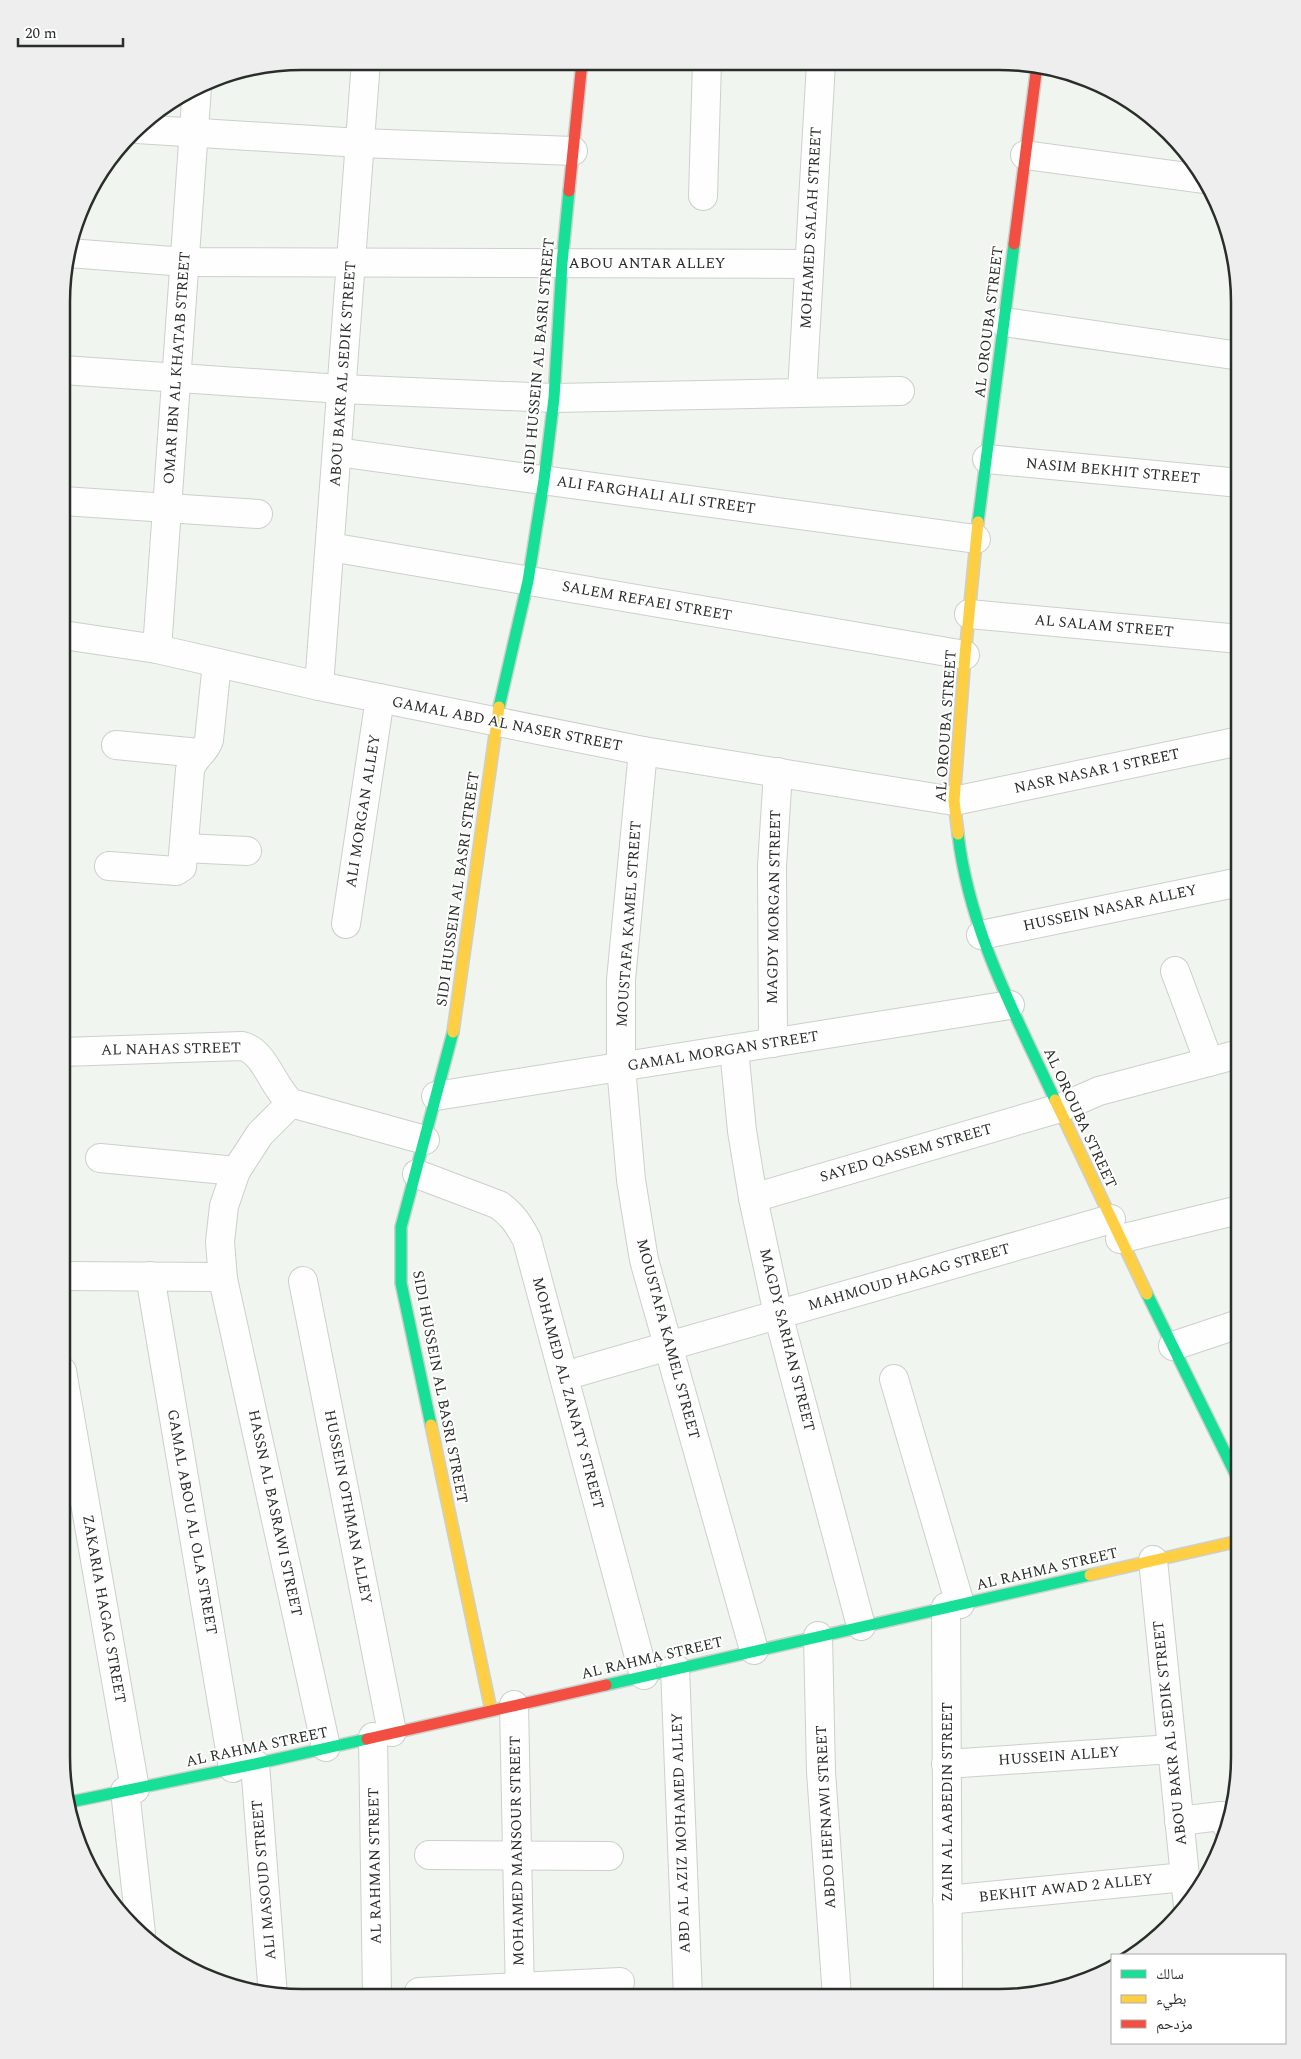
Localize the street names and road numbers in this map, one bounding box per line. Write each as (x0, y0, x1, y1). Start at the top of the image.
street label: MOHAMED SALAH STREET (794, 126, 828, 330)
street label: SIDI HUSSEIN AL BASRI STREET (517, 237, 561, 475)
street label: AL OROUBA STREET (968, 245, 1010, 399)
street label: OMAR IBN AL KHATAB STREET (157, 251, 197, 485)
street label: ABOU ANTAR ALLEY (568, 252, 726, 275)
street label: ABOU BAKR AL SEDIK STREET (324, 260, 362, 488)
street label: NASIM BEKHIT STREET (1025, 452, 1201, 490)
street label: ALI FARGHALI ALI STREET (555, 470, 757, 520)
street label: SALEM REFAEI STREET (560, 575, 734, 627)
street label: AL SALAM STREET (1033, 608, 1175, 644)
street label: AL OROUBA STREET (929, 649, 963, 803)
street label: GAMAL ABD AL NASER STREET (390, 690, 624, 758)
street label: ALI MORGAN ALLEY (340, 732, 387, 889)
street label: NASR NASAR 1 STREET (1012, 742, 1182, 800)
street label: SIDI HUSSEIN AL BASRI STREET (430, 770, 486, 1008)
street label: MAGDY MORGAN STREET (761, 810, 787, 1004)
street label: MOUSTAFA KAMEL STREET (610, 820, 648, 1028)
street label: HUSSEIN NASAR ALLEY (1021, 878, 1199, 938)
street label: GAMAL MORGAN STREET (626, 1025, 820, 1077)
street label: AL NAHAS STREET (101, 1036, 241, 1062)
street label: AL OROUBA STREET (1037, 1044, 1123, 1192)
street label: SAYED QASSEM STREET (817, 1117, 995, 1189)
street label: MOUSTAFA KAMEL STREET (630, 1236, 706, 1442)
street label: MAHMOUD HAGAG STREET (805, 1237, 1013, 1317)
street label: MAGDY SARHAN STREET (753, 1246, 821, 1434)
street label: SIDI HUSSEIN AL BASRI STREET (406, 1268, 474, 1506)
street label: MOHAMED AL ZANATY STREET (526, 1274, 610, 1512)
street label: GAMAL ABOU AL OLA STREET (161, 1407, 223, 1637)
street label: HASSN AL BASRAWI STREET (242, 1407, 308, 1619)
street label: HUSSEIN OTHMAN ALLEY (318, 1408, 378, 1606)
street label: ZAKARIA HAGAG STREET (76, 1513, 132, 1705)
street label: AL RAHMA STREET (974, 1542, 1120, 1596)
street label: ABOU BAKR AL SEDIK STREET (1147, 1619, 1193, 1847)
street label: AL RAHMA STREET (579, 1631, 725, 1685)
street label: ZAIN AL AABEDIN STREET (936, 1702, 959, 1902)
street label: ABD AL AZIZ MOHAMED ALLEY (665, 1712, 697, 1954)
street label: AL RAHMA STREET (184, 1721, 330, 1773)
street label: ABDO HEFNAWI STREET (810, 1724, 842, 1910)
street label: MOHAMED MANSOUR STREET (503, 1736, 531, 1966)
street label: HUSSEIN ALLEY (997, 1740, 1121, 1772)
street label: AL RAHMAN STREET (362, 1787, 388, 1945)
street label: ALI MASOUD STREET (246, 1799, 282, 1961)
street label: BEKHIT AWAD 2 ALLEY (978, 1867, 1155, 1909)

